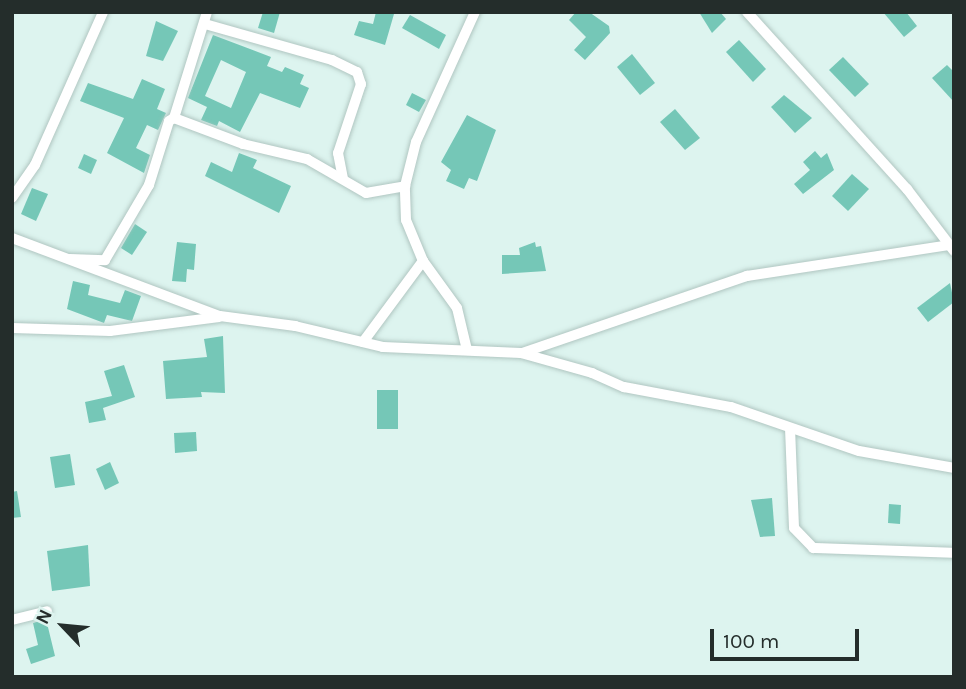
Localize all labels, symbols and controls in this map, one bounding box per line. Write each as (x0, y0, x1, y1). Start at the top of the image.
north arrow (28, 591, 98, 661)
text: N (31, 606, 57, 628)
scale bar (714, 616, 863, 660)
text: 100 m (723, 629, 780, 653)

